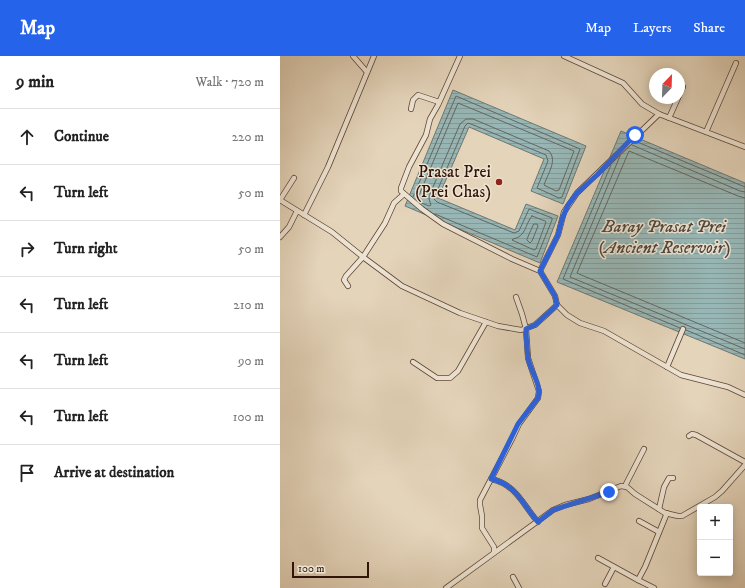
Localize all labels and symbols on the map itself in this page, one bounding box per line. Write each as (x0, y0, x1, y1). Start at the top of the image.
north arrow (649, 68, 685, 104)
route start (626, 126, 644, 144)
place label: Prasat Prei (Prei Chas) (415, 161, 491, 203)
marker: Prasat Prei (Prei Chas) (494, 177, 504, 187)
water label: Baray Prasat Prei (Ancient Reservoir) (598, 216, 730, 259)
route end (600, 483, 618, 501)
scale bar (292, 560, 369, 579)

